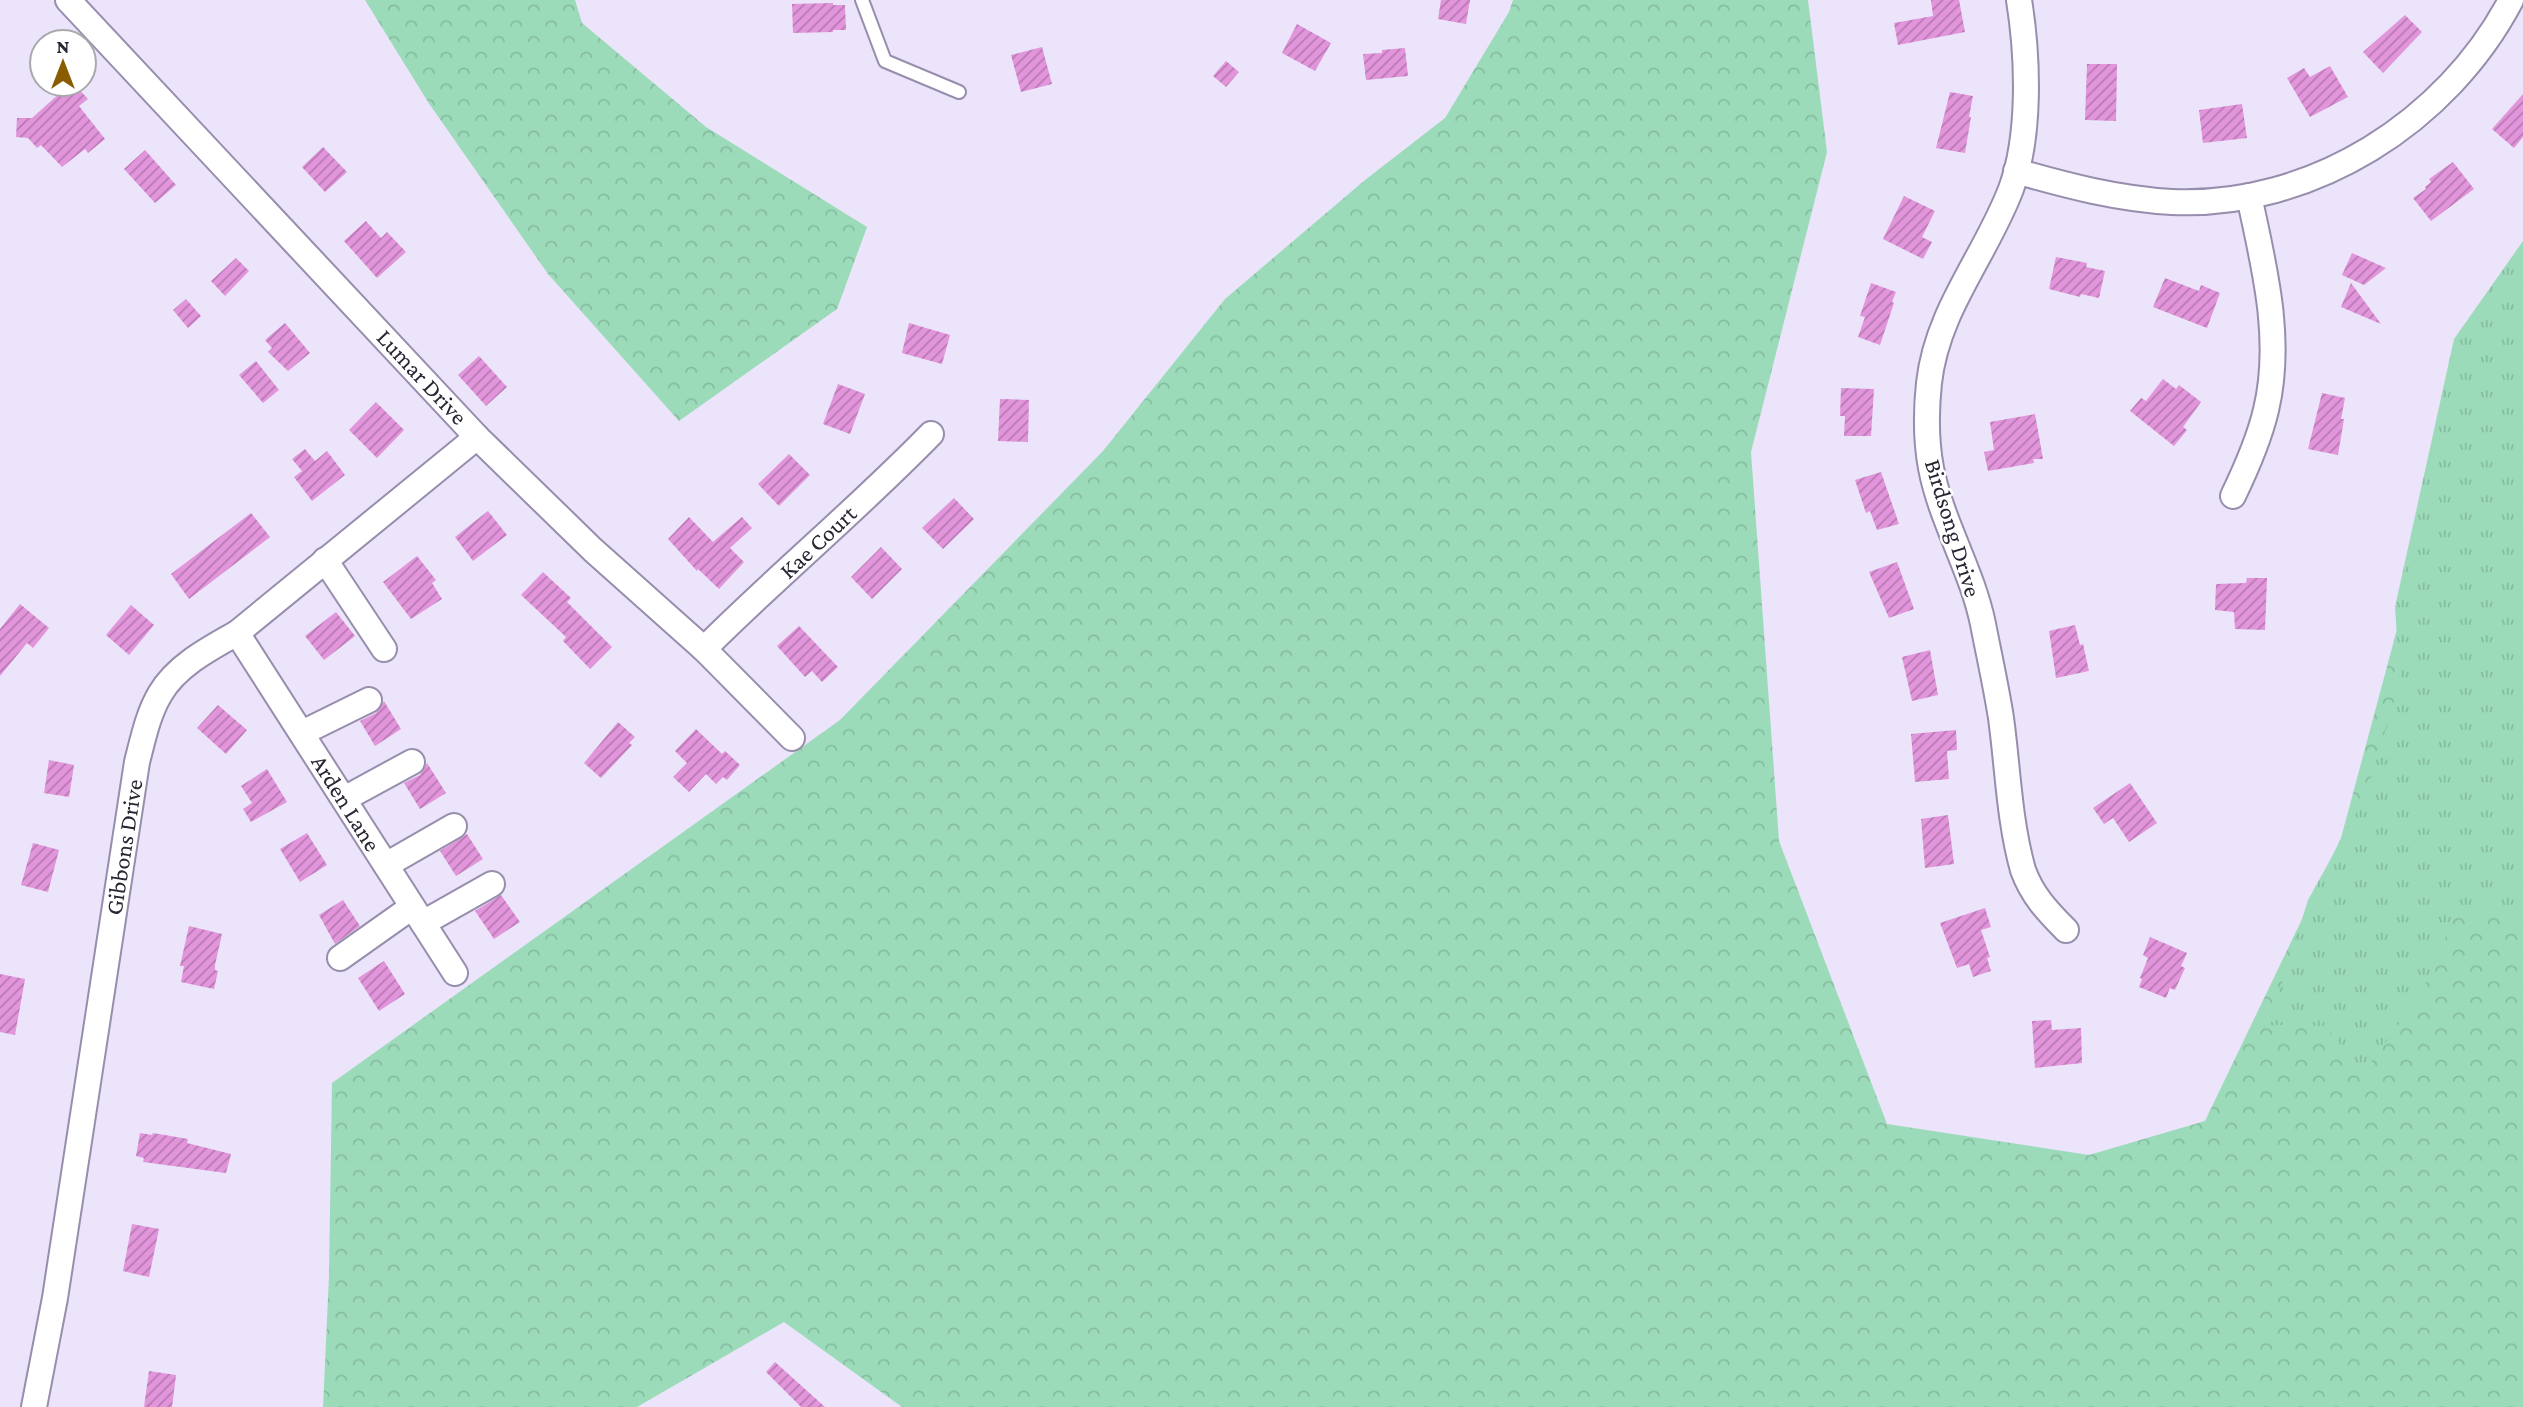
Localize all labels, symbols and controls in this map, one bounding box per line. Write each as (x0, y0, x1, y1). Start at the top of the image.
north arrow (28, 28, 98, 98)
text: N (57, 36, 70, 57)
street label: Lumar Drive (372, 324, 473, 430)
street label: Birdsong Drive (1920, 456, 1987, 600)
street label: Kae Court (774, 499, 862, 584)
street label: Arden Lane (306, 749, 387, 856)
street label: Gibbons Drive (99, 777, 148, 917)

